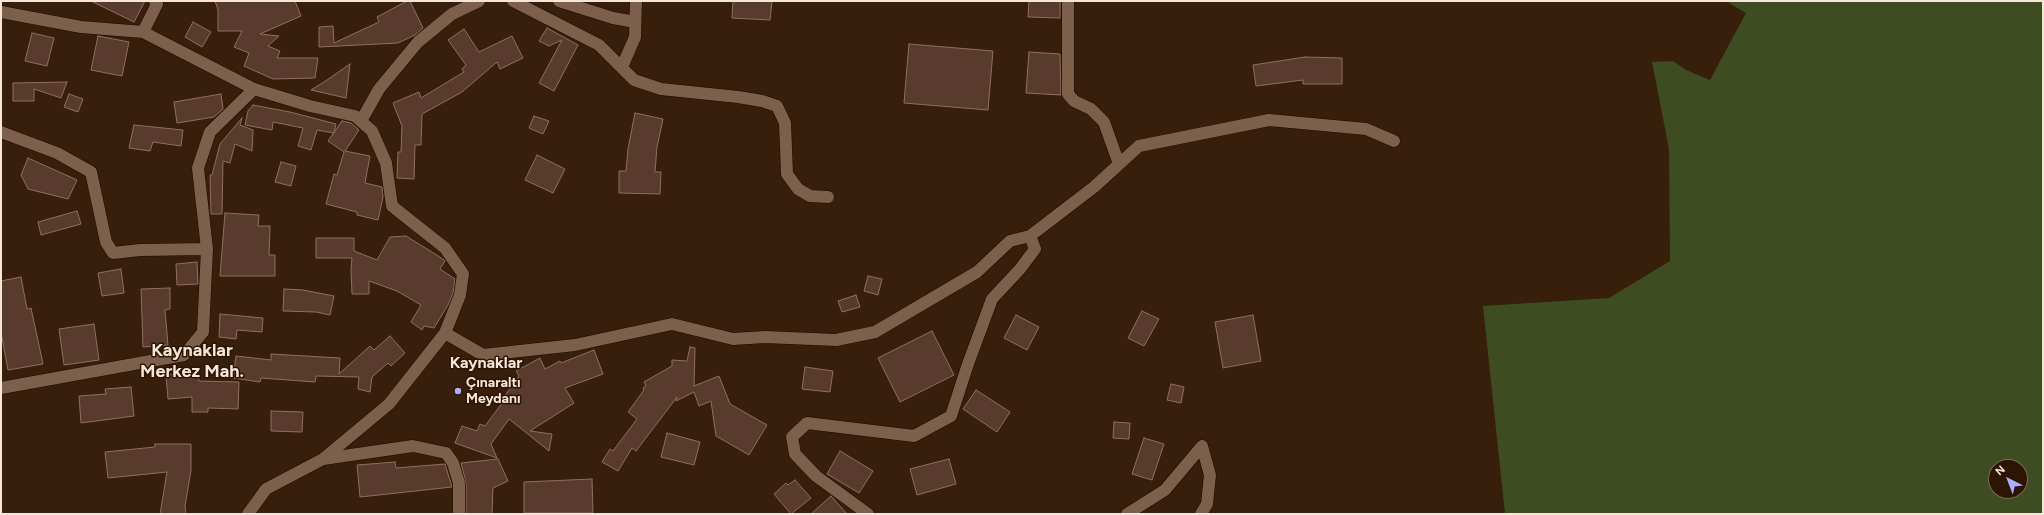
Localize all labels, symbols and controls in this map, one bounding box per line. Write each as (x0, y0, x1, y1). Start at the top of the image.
district label: Kaynaklar Merkez Mah. (140, 340, 244, 382)
district label: Kaynaklar (450, 353, 522, 373)
place label: Çınaraltı Meydanı (466, 375, 521, 408)
marker: Çınaraltı Meydanı (453, 386, 463, 396)
north arrow (1988, 459, 2028, 499)
text: N (1993, 463, 2008, 478)

